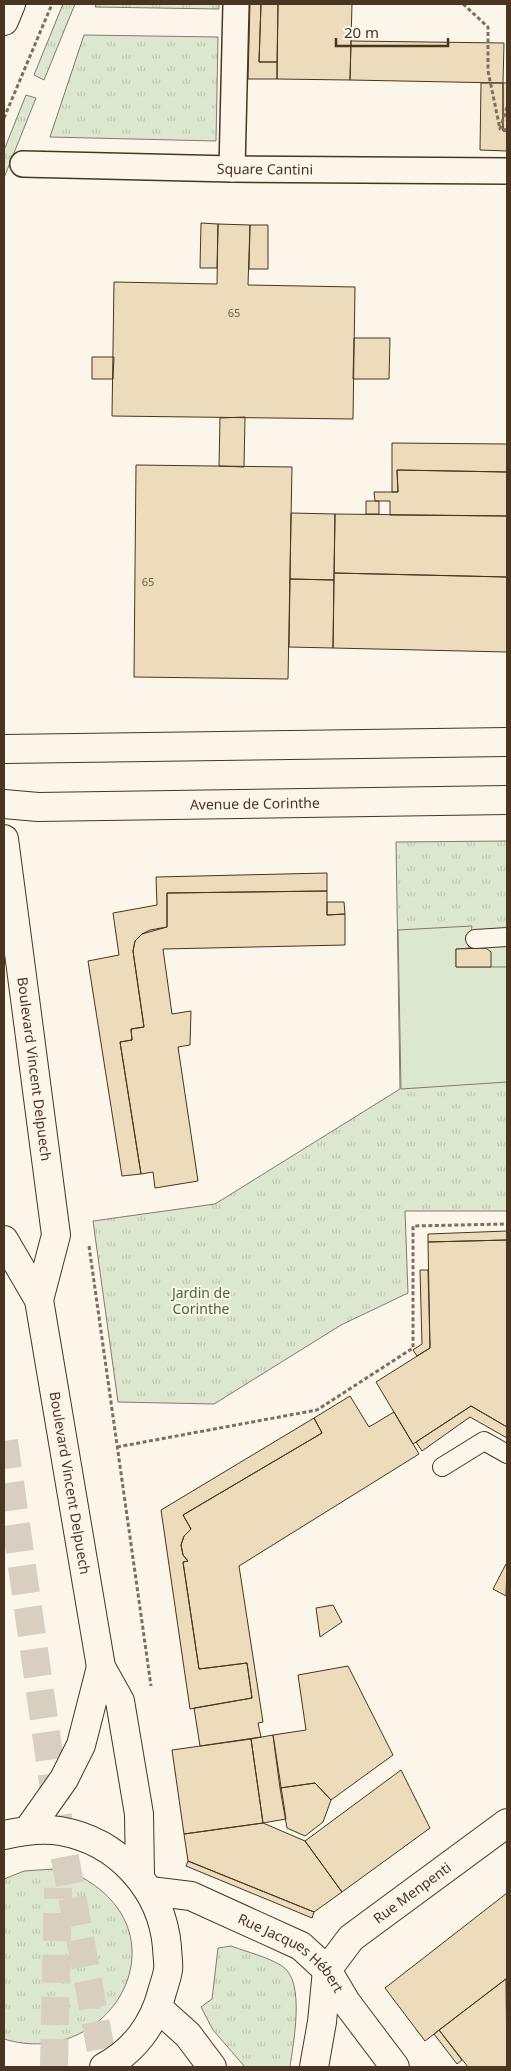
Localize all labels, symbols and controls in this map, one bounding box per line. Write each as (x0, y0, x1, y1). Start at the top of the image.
scale bar (336, 15, 448, 47)
text: 20 m (344, 22, 379, 42)
street label: Square Cantini (217, 159, 313, 179)
house number: 65 (228, 305, 240, 320)
house number: 65 (142, 574, 154, 589)
street label: Avenue de Corinthe (190, 793, 320, 814)
street label: Boulevard Vincent Delpuech (13, 976, 56, 1162)
park label: Jardin de Corinthe (170, 1283, 230, 1318)
street label: Boulevard Vincent Delpuech (46, 1390, 95, 1576)
street label: Rue Menpenti (369, 1858, 455, 1927)
street label: Rue Jacques Hébert (235, 1909, 348, 1996)

